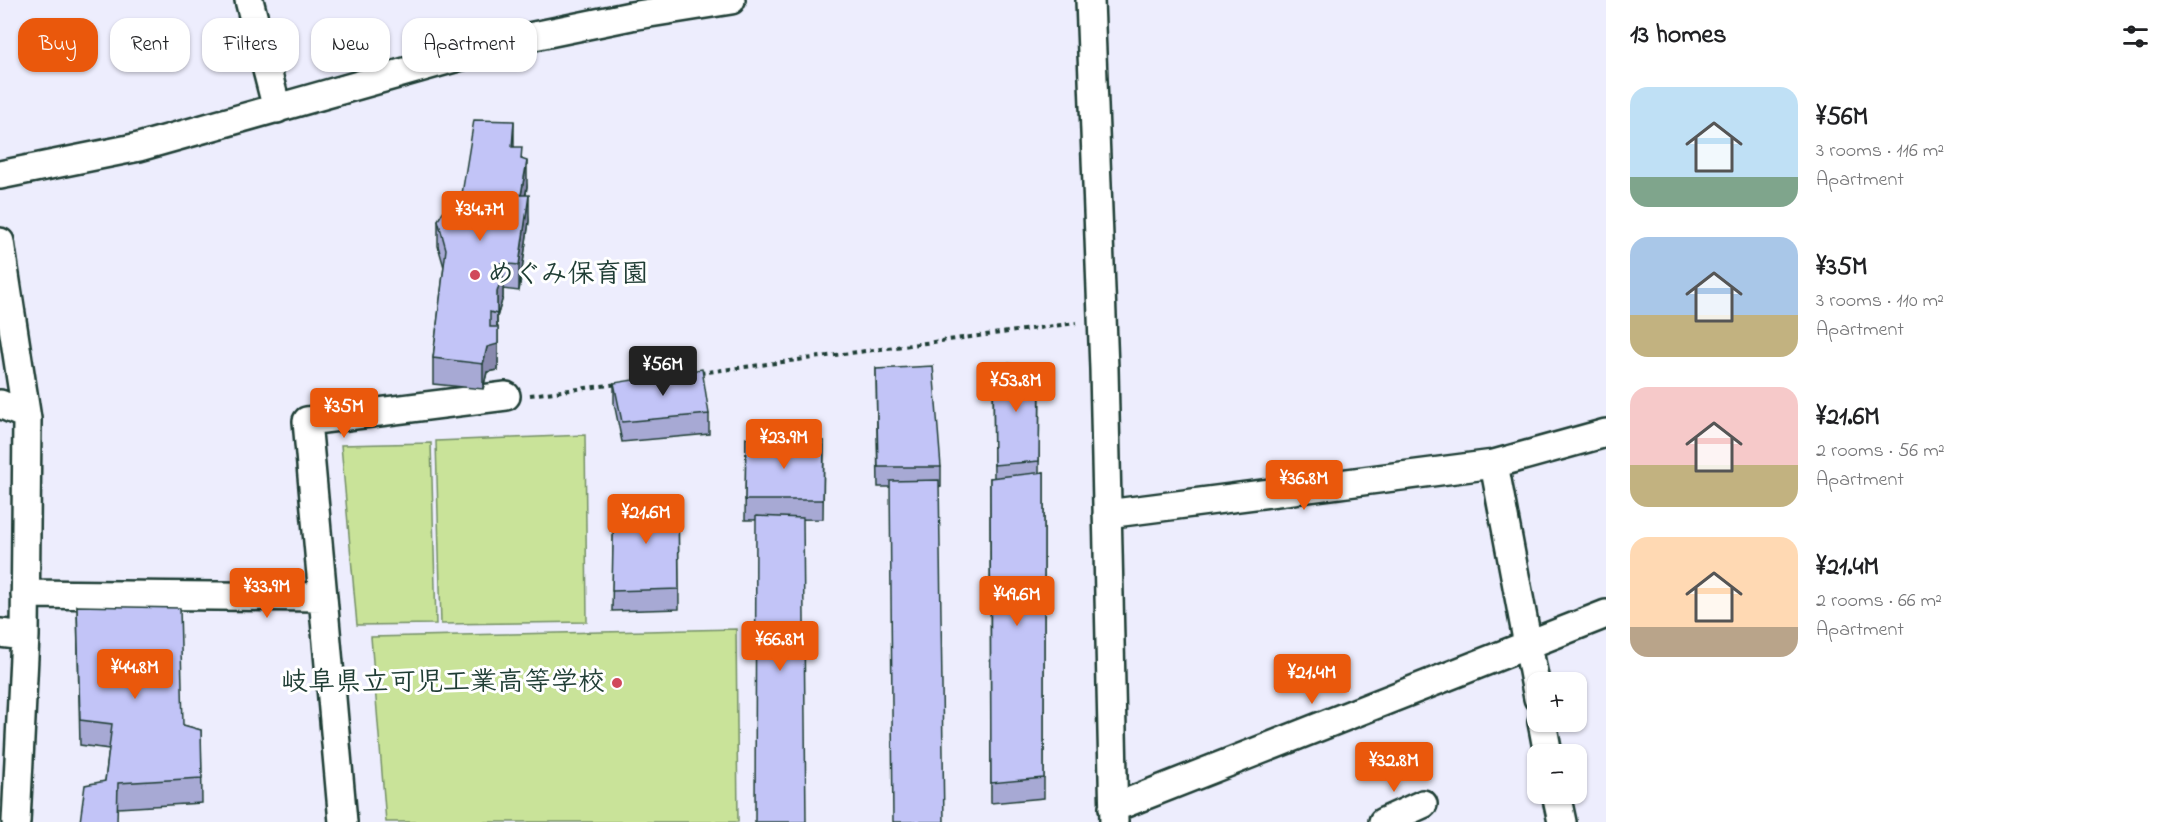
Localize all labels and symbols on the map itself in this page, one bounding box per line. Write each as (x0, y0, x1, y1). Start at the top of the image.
pin: ¥34.7M (431, 191, 529, 242)
place label: めぐみ保育園 (487, 256, 648, 295)
marker: めぐみ保育園 (468, 268, 482, 282)
pin: ¥56M (627, 346, 699, 397)
pin: ¥53.8M (967, 362, 1065, 413)
pin: ¥35M (308, 388, 380, 439)
pin: ¥23.9M (735, 419, 833, 470)
pin: ¥36.8M (1255, 460, 1353, 511)
pin: ¥21.6M (597, 494, 695, 545)
pin: ¥33.9M (218, 568, 316, 619)
pin: ¥49.6M (968, 576, 1066, 627)
pin: ¥66.8M (731, 621, 829, 672)
pin: ¥44.8M (86, 649, 184, 700)
pin: ¥21.4M (1263, 654, 1361, 705)
place label: 岐阜県立可児工業高等学校 (281, 664, 605, 703)
marker: 岐阜県立可児工業高等学校 (610, 676, 624, 690)
pin: ¥32.8M (1345, 742, 1443, 793)

